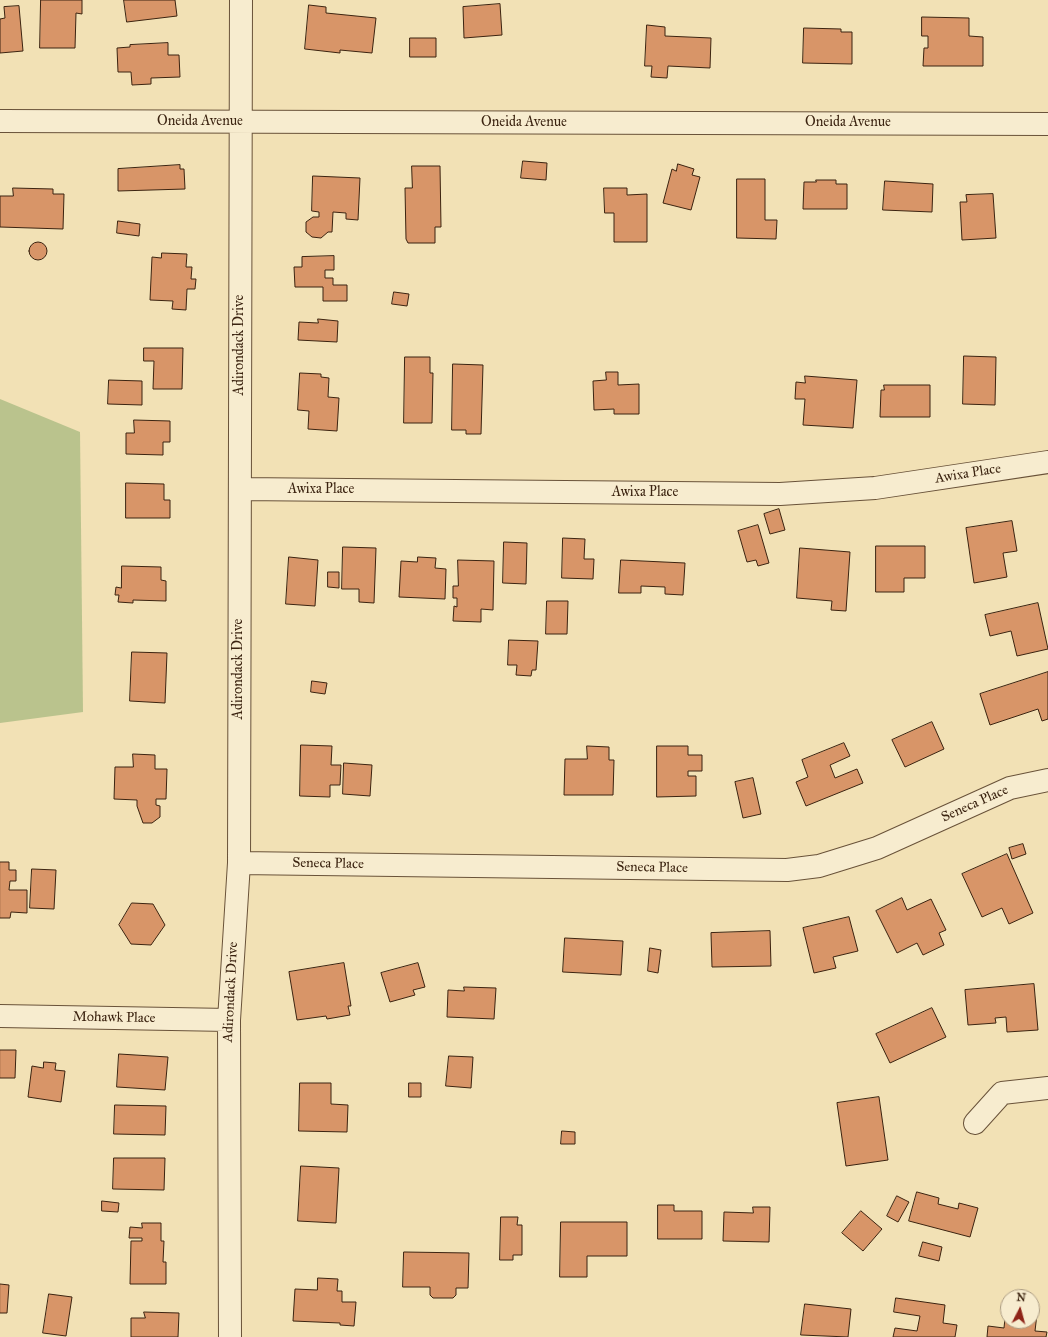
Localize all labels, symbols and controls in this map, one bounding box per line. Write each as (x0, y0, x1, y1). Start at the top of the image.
street label: Oneida Avenue (157, 114, 243, 130)
street label: Oneida Avenue (481, 115, 567, 131)
street label: Oneida Avenue (805, 115, 891, 131)
street label: Adirondack Drive (232, 295, 248, 395)
street label: Awixa Place (934, 460, 1002, 488)
street label: Awixa Place (288, 482, 354, 498)
street label: Awixa Place (612, 485, 678, 501)
street label: Adirondack Drive (231, 619, 247, 719)
street label: Seneca Place (939, 782, 1011, 826)
street label: Seneca Place (292, 855, 364, 873)
street label: Seneca Place (616, 859, 688, 877)
street label: Adirondack Drive (220, 941, 242, 1043)
street label: Mohawk Place (72, 1009, 156, 1027)
north arrow (1000, 1289, 1040, 1329)
text: N (1016, 1291, 1027, 1305)

